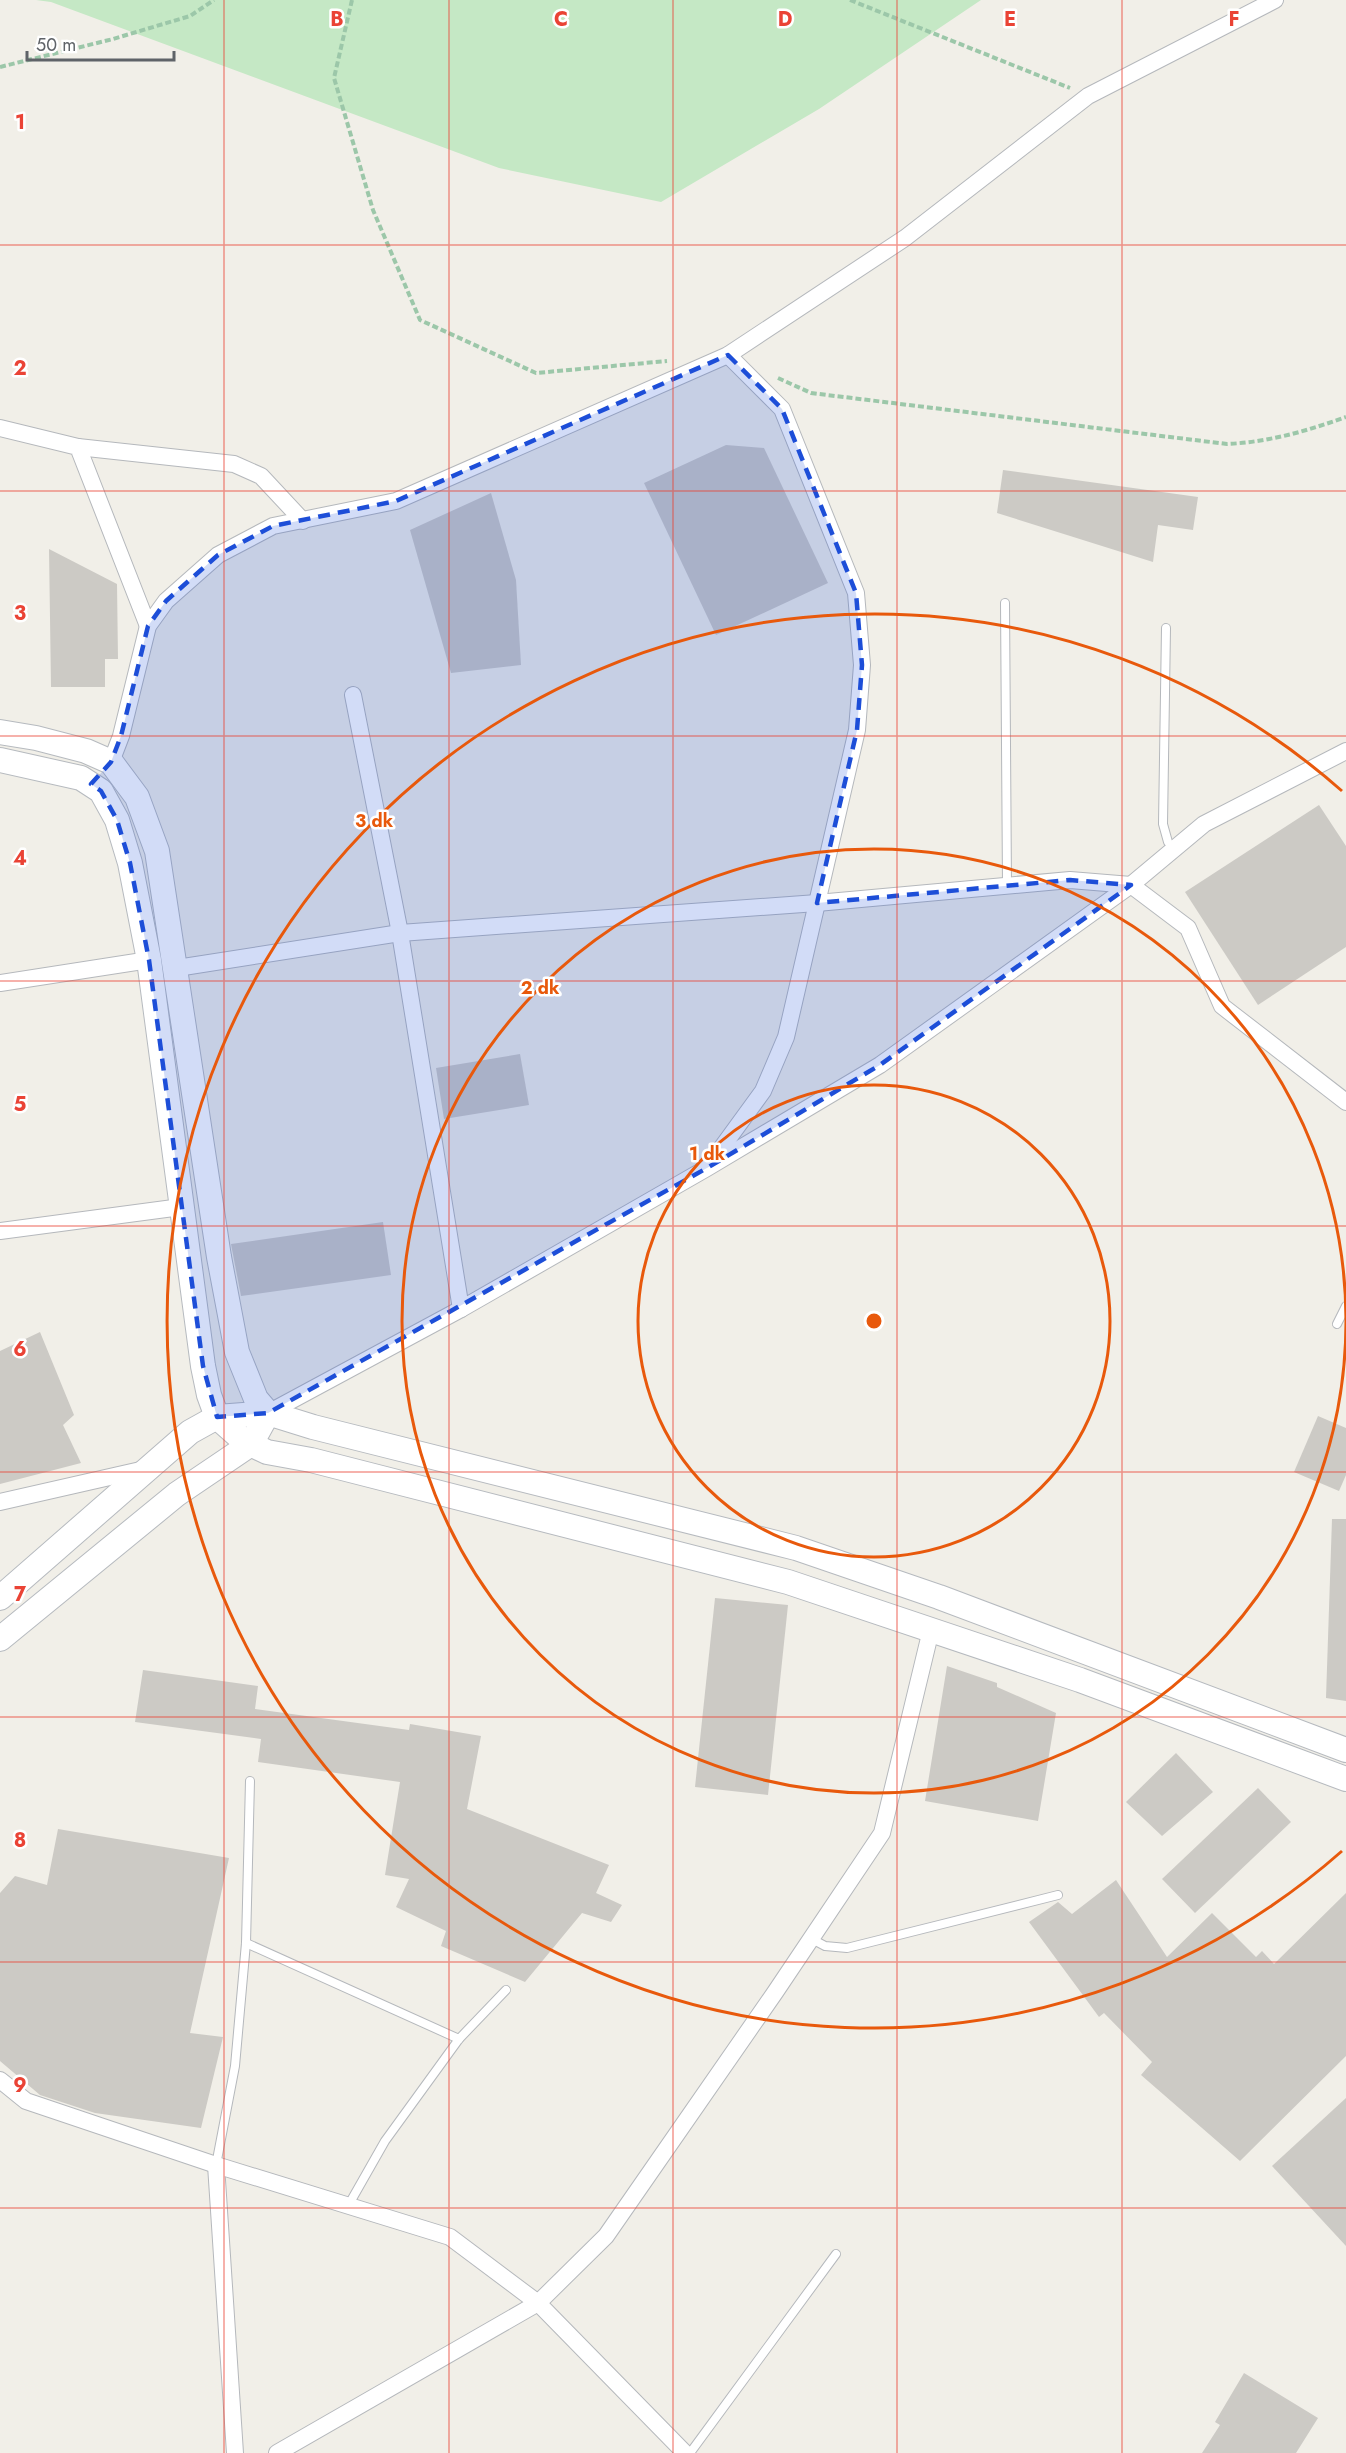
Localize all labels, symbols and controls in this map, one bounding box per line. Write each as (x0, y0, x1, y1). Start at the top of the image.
text: B (330, 5, 344, 34)
text: C (554, 5, 568, 34)
text: D (778, 5, 792, 34)
text: E (1004, 5, 1016, 34)
text: F (1228, 5, 1240, 34)
scale bar (27, 24, 174, 62)
text: 50 m (36, 32, 76, 58)
text: 1 (15, 108, 25, 137)
text: 2 (13, 354, 27, 383)
text: 3 (14, 599, 26, 628)
text: 3 dk (355, 808, 394, 834)
text: 4 (13, 844, 27, 873)
text: 2 dk (521, 975, 560, 1001)
text: 5 (14, 1090, 27, 1119)
text: 1 dk (689, 1141, 726, 1167)
centre of rings (864, 1311, 884, 1331)
text: 6 (13, 1335, 27, 1364)
text: 7 (14, 1580, 27, 1609)
text: 8 (14, 1826, 26, 1855)
text: 9 (13, 2071, 27, 2100)

